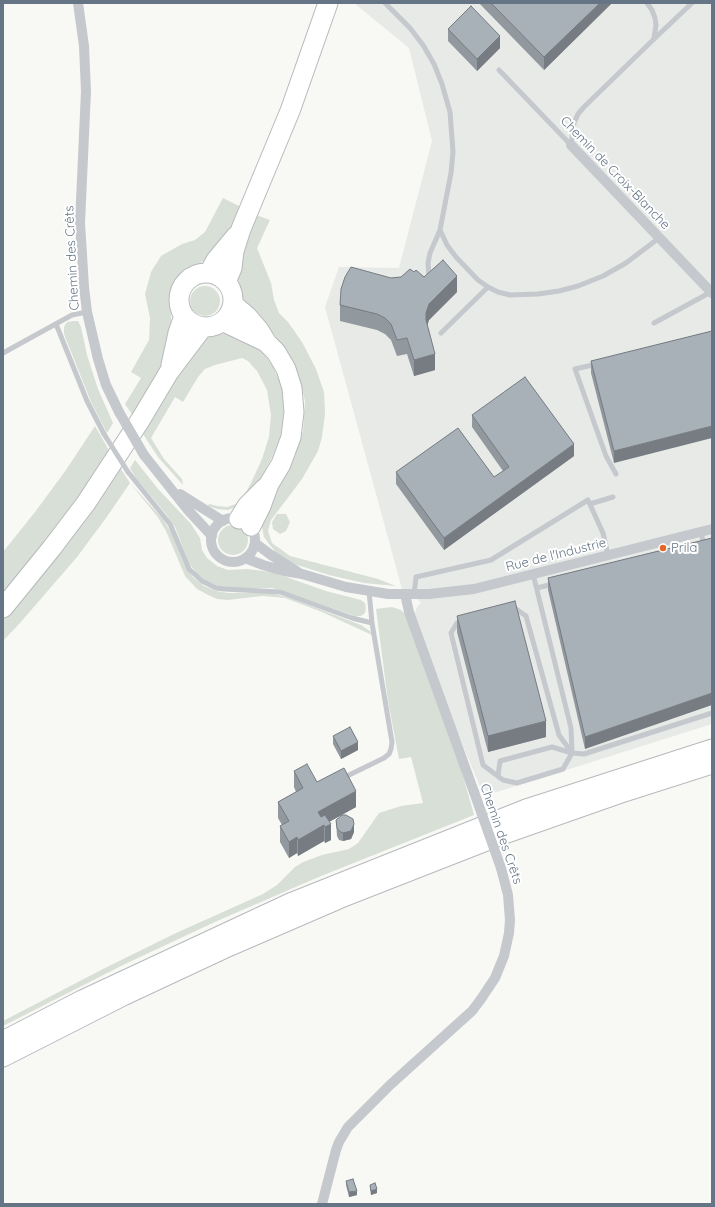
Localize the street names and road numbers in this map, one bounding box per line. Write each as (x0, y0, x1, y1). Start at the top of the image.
street label: Chemin de Croix-Blanche (557, 113, 673, 233)
street label: Chemin des Crêts (61, 205, 83, 311)
street label: Rue de l'Industrie (504, 535, 608, 575)
street label: Chemin des Crêts (477, 782, 525, 886)

